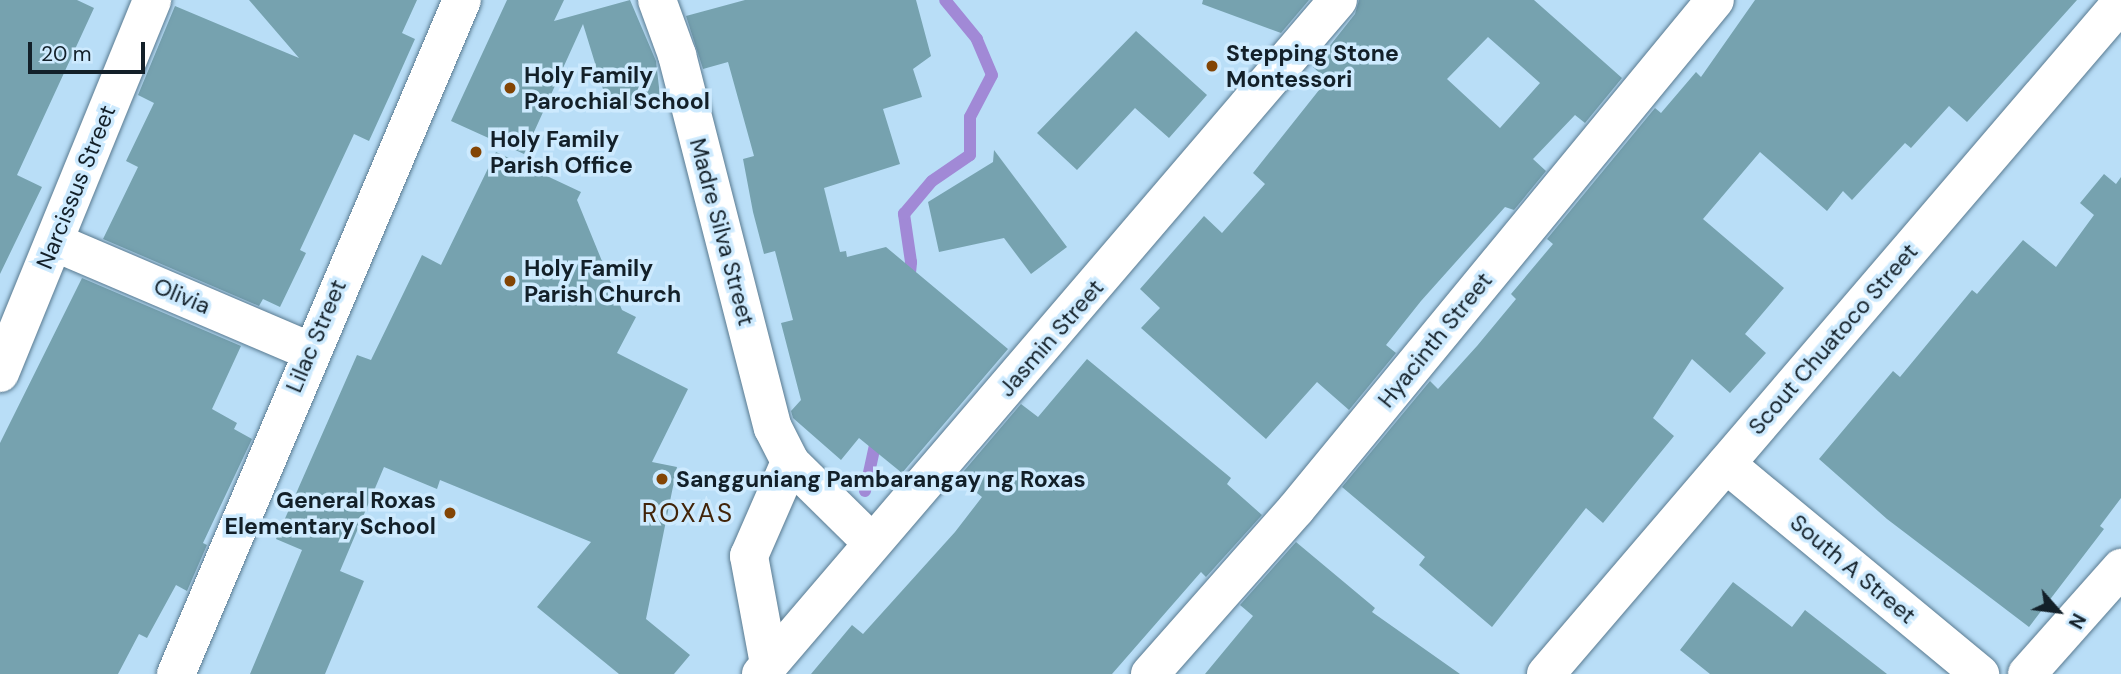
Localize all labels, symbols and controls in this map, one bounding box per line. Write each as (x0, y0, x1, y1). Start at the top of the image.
scale bar (32, 28, 149, 72)
place label: Stepping Stone Montessori (1226, 39, 1399, 93)
text: 20 m (41, 40, 92, 68)
marker: Stepping Stone Montessori (1204, 58, 1220, 74)
place label: Holy Family Parochial School (524, 61, 710, 115)
marker: Holy Family Parochial School (502, 80, 518, 96)
street label: Narcissus Street (31, 101, 121, 273)
place label: Holy Family Parish Office (490, 125, 633, 179)
street label: Madre Silva Street (684, 135, 760, 329)
marker: Holy Family Parish Office (468, 144, 484, 160)
street label: Scout Chuatoco Street (1743, 238, 1923, 440)
place label: Holy Family Parish Church (524, 254, 681, 308)
street label: Hyacinth Street (1372, 267, 1498, 413)
street label: Olivia (150, 272, 214, 320)
marker: Holy Family Parish Church (502, 273, 518, 289)
street label: Jasmin Street (993, 274, 1109, 402)
street label: Lilac Street (280, 275, 352, 397)
place label: Sangguniang Pambarangay ng Roxas (676, 465, 1086, 493)
marker: Sangguniang Pambarangay ng Roxas (654, 471, 670, 487)
place label: General Roxas Elementary School (225, 486, 436, 540)
district label: ROXAS (642, 498, 734, 530)
marker: General Roxas Elementary School (442, 505, 458, 521)
street label: South A Street (1785, 509, 1921, 629)
north arrow (2023, 576, 2093, 646)
text: N (2063, 609, 2091, 633)

